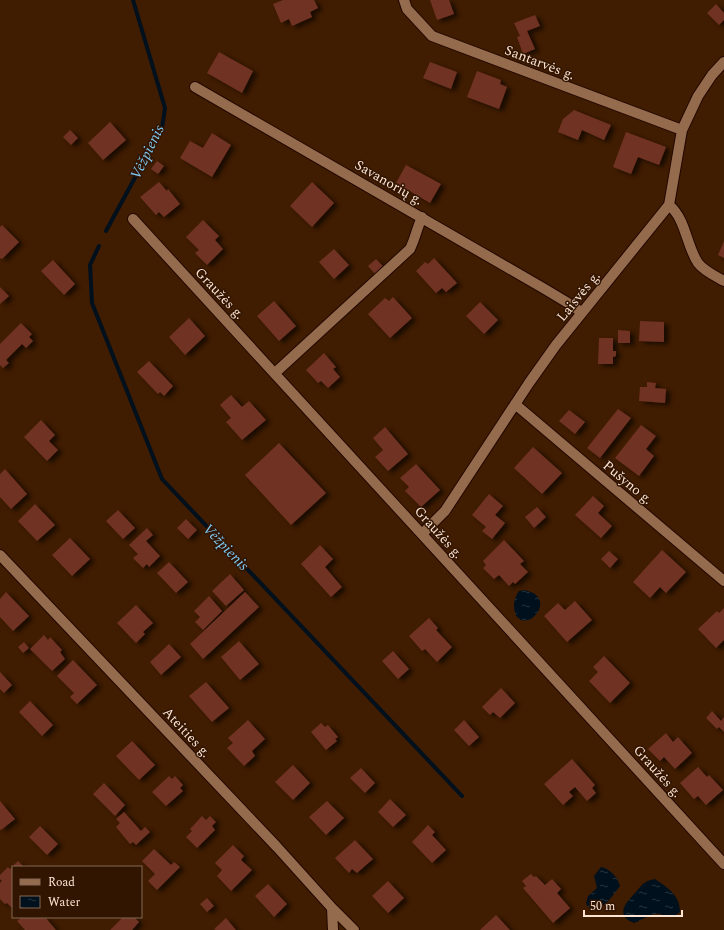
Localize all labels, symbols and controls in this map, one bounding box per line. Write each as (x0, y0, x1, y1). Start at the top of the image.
street label: Santarvės g. (502, 39, 578, 85)
water label: Vėžpienis (124, 120, 171, 183)
street label: Savanorių g. (351, 154, 427, 210)
street label: Graužės g. (190, 263, 249, 324)
street label: Laisvės g. (551, 266, 605, 326)
street label: Pušyno g. (598, 455, 657, 510)
street label: Graužės g. (409, 501, 468, 563)
water label: Vėžpienis (197, 518, 255, 577)
street label: Ateities g. (158, 702, 216, 762)
street label: Graužės g. (628, 740, 687, 802)
legend (12, 866, 142, 918)
text: Road (48, 873, 75, 892)
scale bar (584, 892, 682, 918)
text: Water (48, 893, 80, 912)
text: 50 m (590, 897, 615, 916)

